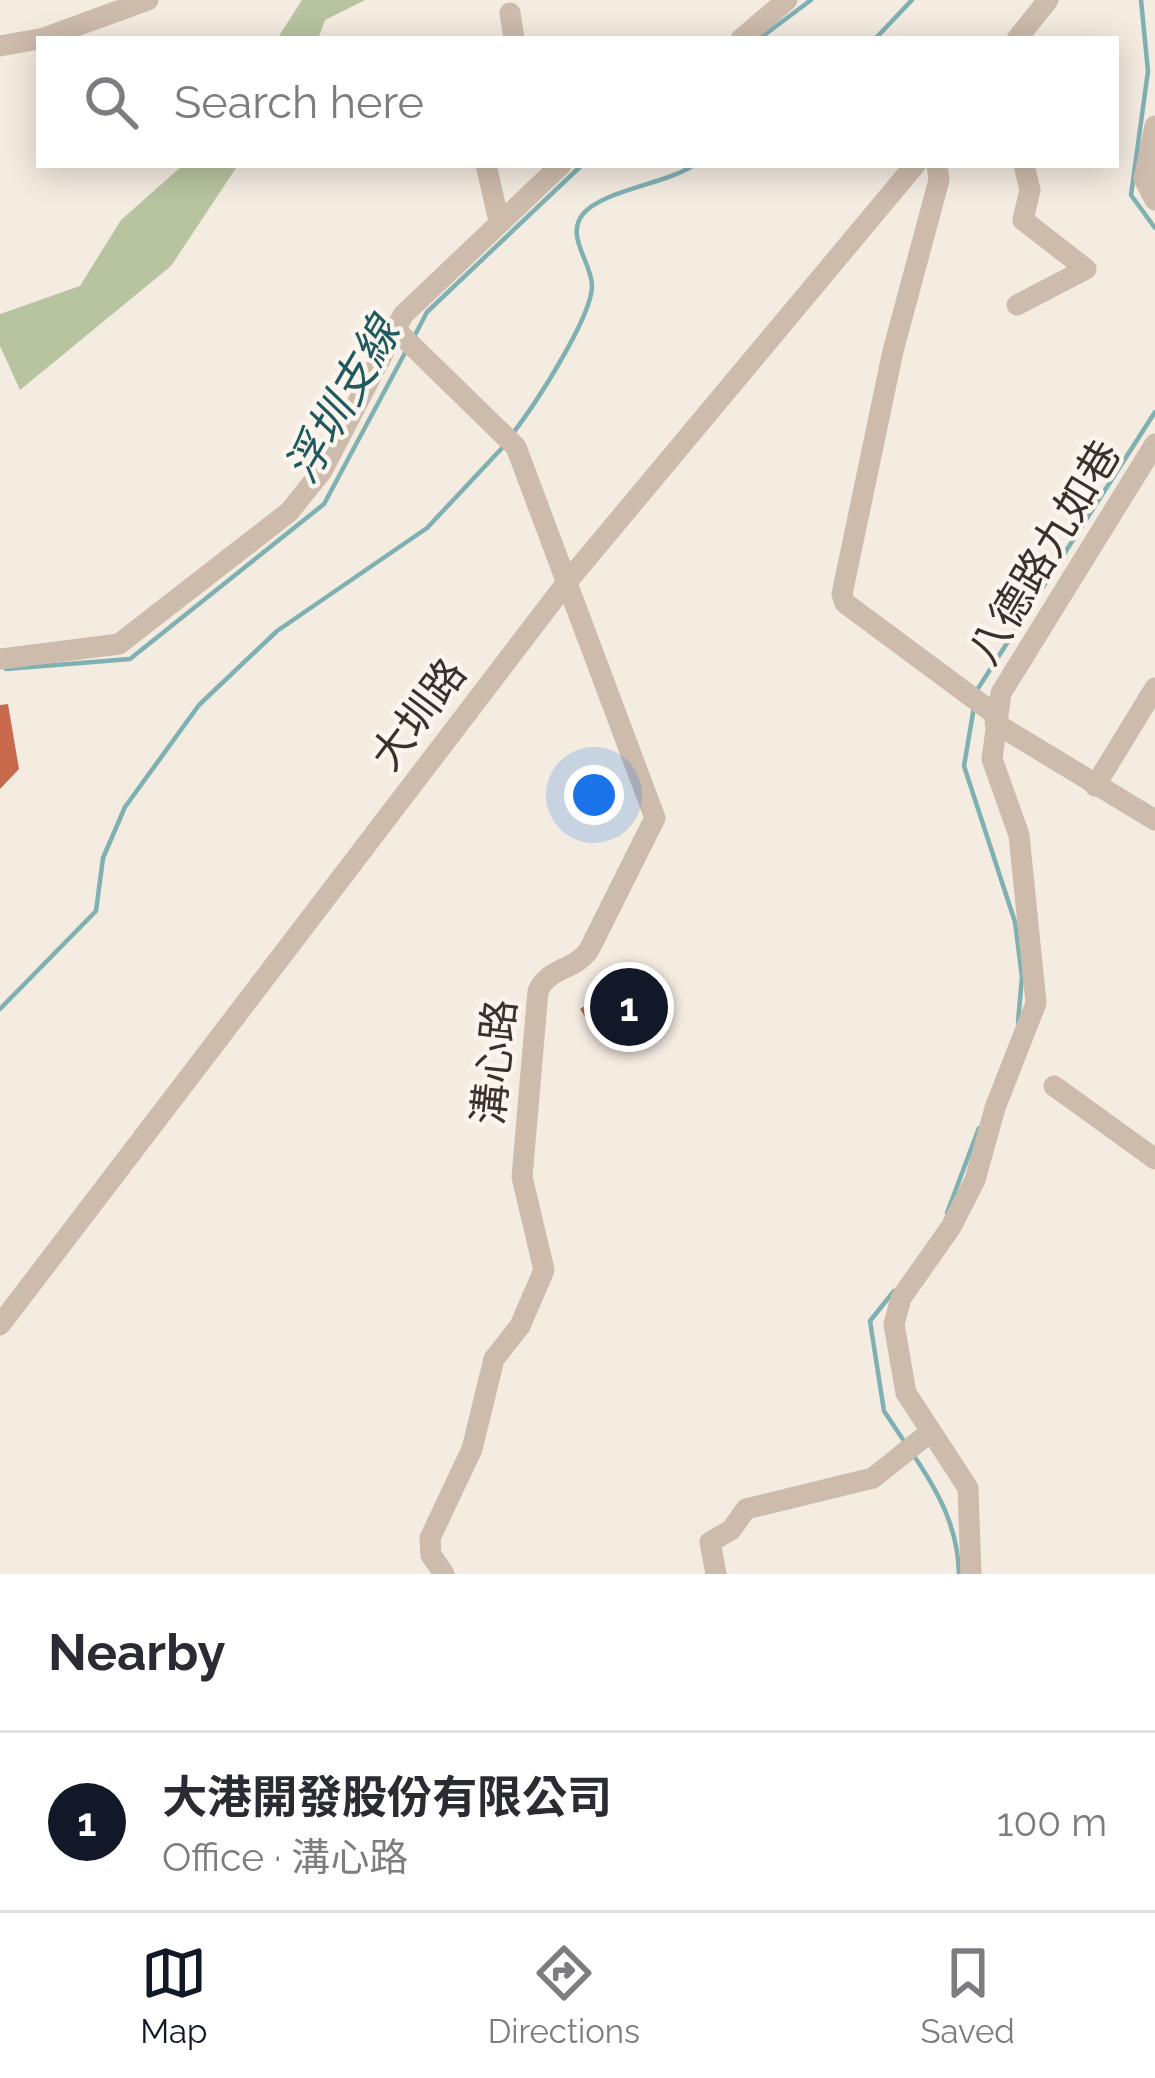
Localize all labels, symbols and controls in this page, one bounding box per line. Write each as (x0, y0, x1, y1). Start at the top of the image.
search box (36, 36, 1119, 168)
icon: search (78, 69, 144, 135)
text: Search here (174, 76, 424, 129)
water label: 浮圳支線 (274, 305, 413, 491)
street label: 八德路九如巷 (959, 432, 1130, 673)
street label: 大圳路 (361, 649, 476, 779)
your location (564, 765, 624, 825)
pin: 1 (590, 962, 668, 1052)
street label: 溝心路 (464, 997, 525, 1127)
text: Nearby (48, 1622, 225, 1682)
text: 大港開發股份有限公司 (162, 1771, 612, 1824)
text: 1 (77, 1799, 97, 1845)
text: 100 m (997, 1799, 1107, 1845)
text: Office · 溝心路 (162, 1834, 408, 1880)
tab: Map (140, 1940, 207, 2051)
tab: Directions (488, 1940, 640, 2051)
tab: Saved (920, 1940, 1015, 2051)

